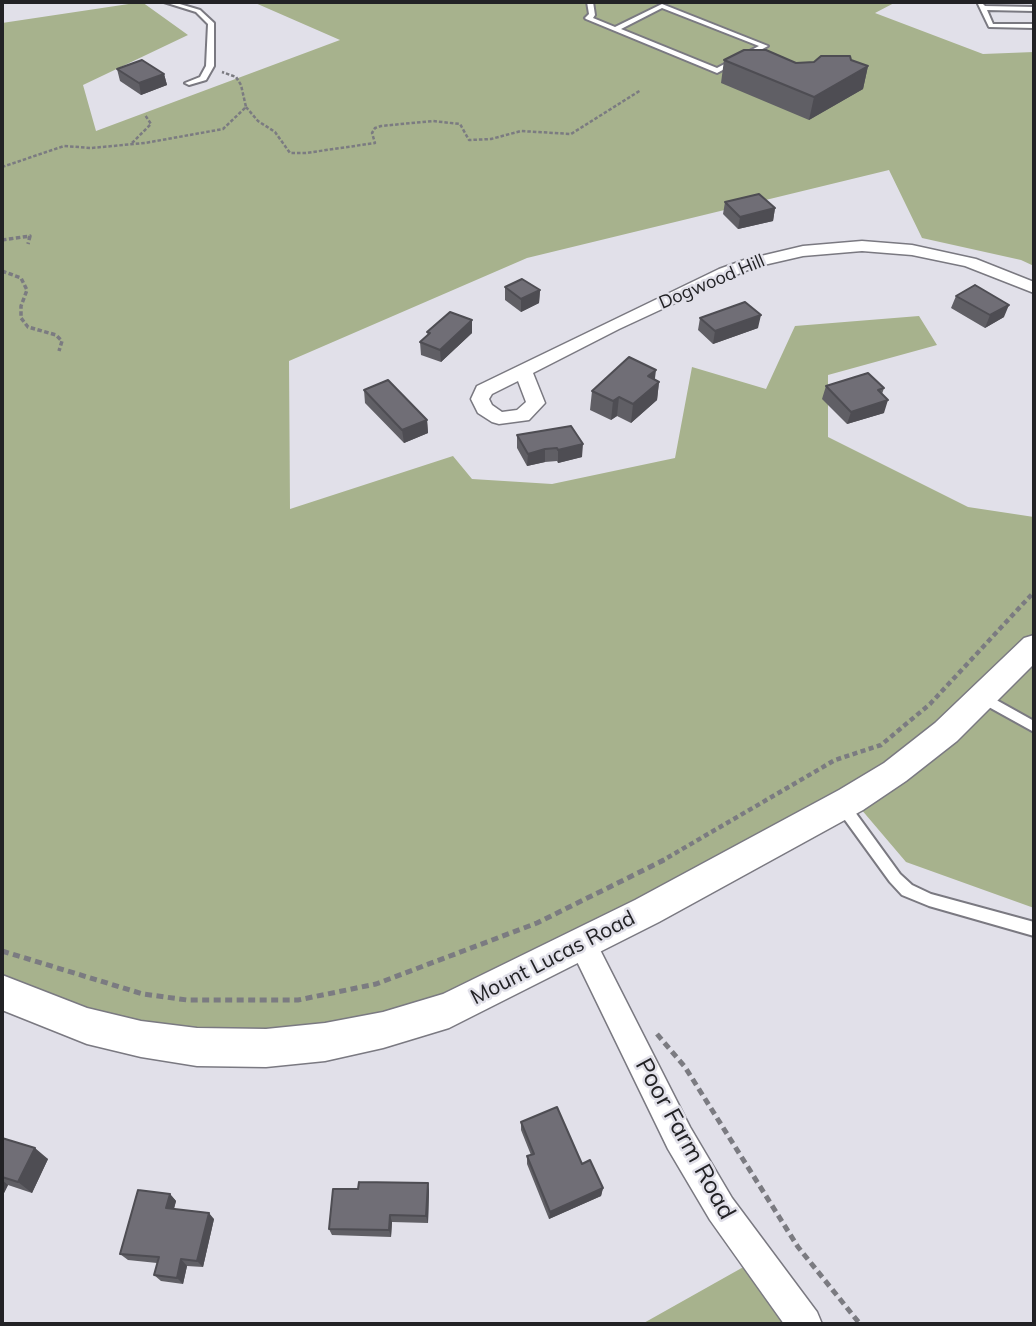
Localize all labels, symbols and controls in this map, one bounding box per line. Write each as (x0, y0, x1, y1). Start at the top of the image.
street label: Dogwood Hill (656, 250, 768, 314)
street label: Mount Lucas Road (467, 906, 639, 1010)
street label: Poor Farm Road (629, 1053, 741, 1225)

